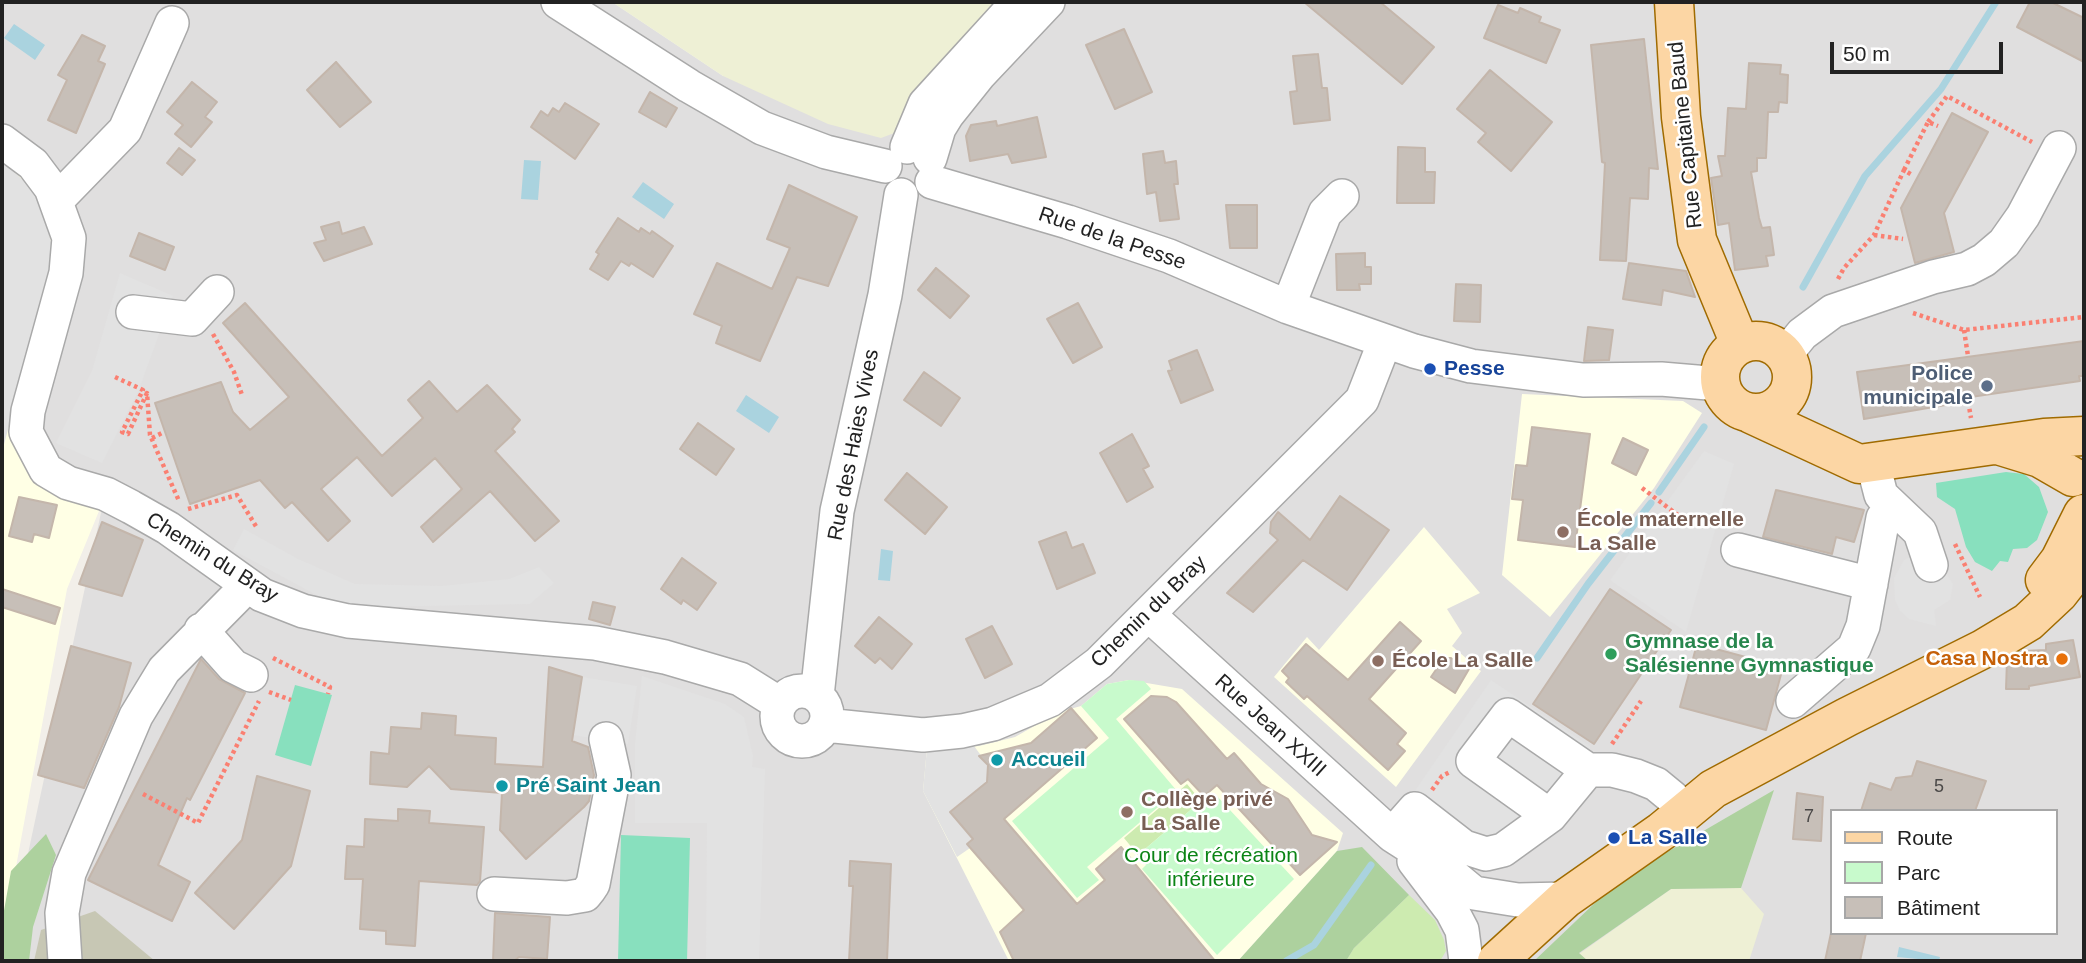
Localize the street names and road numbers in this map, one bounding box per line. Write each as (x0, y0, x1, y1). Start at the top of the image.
street label: Rue Capitaine Baud (1664, 40, 1708, 230)
street label: Rue de la Pesse (1035, 202, 1189, 276)
street label: Rue des Haies Vives (823, 347, 885, 543)
street label: Chemin du Bray (141, 507, 283, 609)
street label: Chemin du Bray (1086, 551, 1212, 673)
street label: Rue Jean XXIII (1209, 669, 1331, 783)

